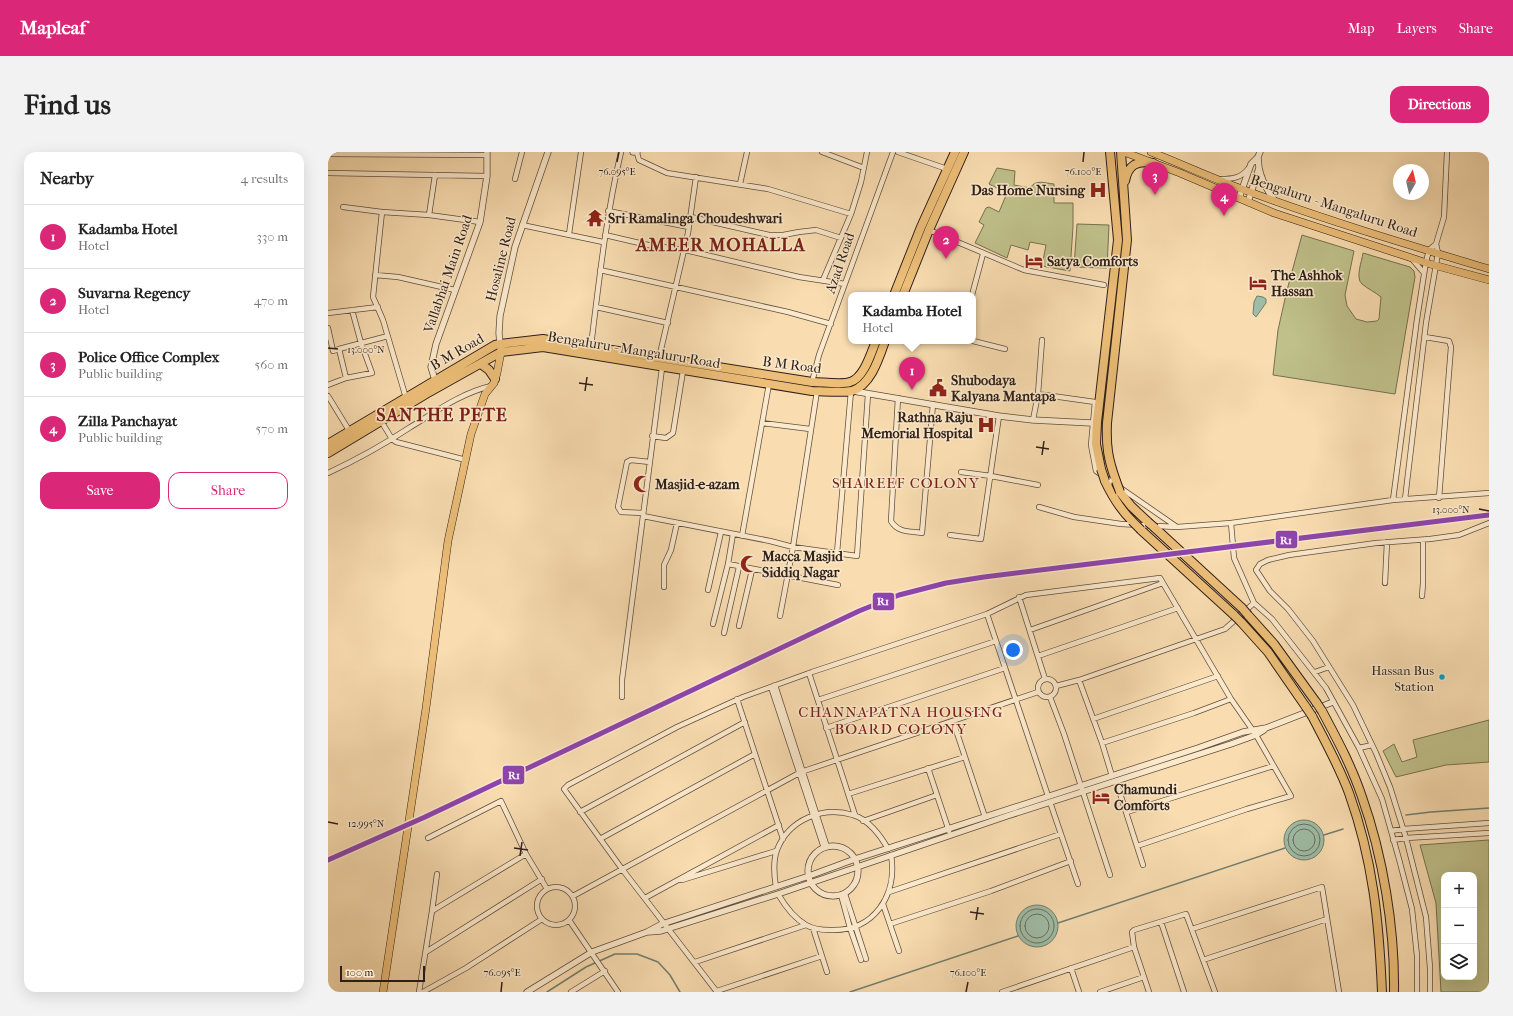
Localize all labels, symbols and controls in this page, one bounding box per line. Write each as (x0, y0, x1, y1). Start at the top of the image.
text: Mapleaf (20, 17, 86, 39)
text: Map (1348, 20, 1375, 37)
text: Layers (1397, 20, 1437, 37)
text: Share (1459, 20, 1493, 37)
button: Directions (1390, 86, 1489, 123)
text: Find us (24, 88, 111, 121)
pin: 3 (1142, 162, 1168, 195)
north arrow (1393, 164, 1429, 200)
text: 76.095°E (598, 166, 636, 178)
text: 76.100°E (1065, 166, 1101, 178)
text: Nearby (40, 168, 94, 188)
text: 4 results (241, 171, 288, 186)
street label: Bengaluru - Mangaluru Road (1248, 171, 1420, 241)
hospital icon: Das Home Nursing (1088, 180, 1108, 200)
place label: Das Home Nursing (971, 182, 1086, 199)
pin: 4 (1211, 183, 1237, 216)
temple icon: Sri Ramalinga Choudeshwari (585, 208, 605, 228)
place label: Sri Ramalinga Choudeshwari (608, 210, 783, 227)
street label: Vallabhai Main Road (420, 213, 476, 336)
street label: Hosaline Road (482, 214, 520, 303)
text: Kadamba Hotel (78, 220, 178, 238)
pin: 2 (933, 226, 959, 259)
text: 1 (51, 229, 55, 244)
text: 330 m (257, 229, 288, 244)
street label: Azad Road (821, 230, 858, 297)
district label: AMEER MOHALLA (635, 235, 806, 256)
text: Hotel (78, 238, 109, 253)
hotel icon: Satya Comforts (1024, 251, 1044, 271)
place label: Satya Comforts (1047, 253, 1139, 270)
place label: The Ashhok Hassan (1270, 267, 1343, 300)
hotel icon: The Ashhok Hassan (1248, 273, 1268, 293)
text: Suvarna Regency (78, 284, 190, 302)
popup (848, 292, 976, 344)
text: 2 (50, 293, 56, 308)
text: 470 m (254, 293, 288, 308)
text: Hotel (78, 302, 109, 317)
text: Kadamba Hotel (862, 302, 962, 320)
text: Hotel (862, 320, 893, 335)
street label: Bengaluru - Mangaluru Road (546, 328, 722, 372)
street label: B M Road (427, 330, 487, 374)
text: 13.000°N (347, 344, 385, 356)
text: Police Office Complex (78, 348, 219, 366)
street label: B M Road (762, 353, 823, 377)
text: 3 (50, 357, 56, 372)
text: 560 m (255, 357, 288, 372)
pin: 1 (899, 357, 925, 390)
text: Public building (78, 366, 163, 381)
place label: Shubodaya Kalyana Mantapa (951, 372, 1056, 405)
public building icon: Shubodaya Kalyana Mantapa (928, 378, 948, 398)
district label: SANTHE PETE (376, 405, 508, 426)
place label: Rathna Raju Memorial Hospital (860, 409, 973, 442)
text: Zilla Panchayat (78, 412, 177, 430)
hospital icon: Rathna Raju Memorial Hospital (976, 415, 996, 435)
text: 4 (49, 421, 57, 436)
text: 570 m (255, 421, 288, 436)
text: Public building (78, 430, 163, 445)
button: Save (40, 472, 160, 509)
button: Share (168, 472, 288, 509)
mosque icon: Masjid-e-azam (632, 474, 652, 494)
district label: SHAREEF COLONY (832, 474, 980, 492)
place label: Masjid-e-azam (654, 476, 740, 493)
text: 13.000°N (1432, 504, 1470, 516)
line badge: R1 (1275, 530, 1298, 549)
text: R1 (1280, 534, 1292, 547)
place label: Macca Masjid Siddiq Nagar (761, 548, 844, 581)
mosque icon: Macca Masjid Siddiq Nagar (739, 554, 759, 574)
line badge: R1 (872, 592, 895, 611)
text: R1 (877, 595, 889, 608)
your location (1003, 640, 1023, 660)
place label: Hassan Bus Station (1371, 663, 1434, 694)
marker: Hassan Bus Station (1437, 672, 1447, 682)
district label: CHANNAPATNA HOUSING BOARD COLONY (798, 703, 1004, 738)
line badge: R1 (502, 765, 525, 785)
text: R1 (508, 769, 520, 782)
place label: Chamundi Comforts (1114, 781, 1178, 814)
hotel icon: Chamundi Comforts (1091, 787, 1111, 807)
text: 12.995°N (348, 818, 385, 830)
map controls (1441, 872, 1477, 980)
button: + (1441, 872, 1477, 908)
button: − (1441, 908, 1477, 944)
button: layers (1441, 944, 1477, 980)
scale bar (340, 964, 425, 983)
text: 100 m (346, 966, 374, 979)
text: 76.095°E (483, 967, 521, 979)
text: 76.100°E (950, 967, 986, 979)

